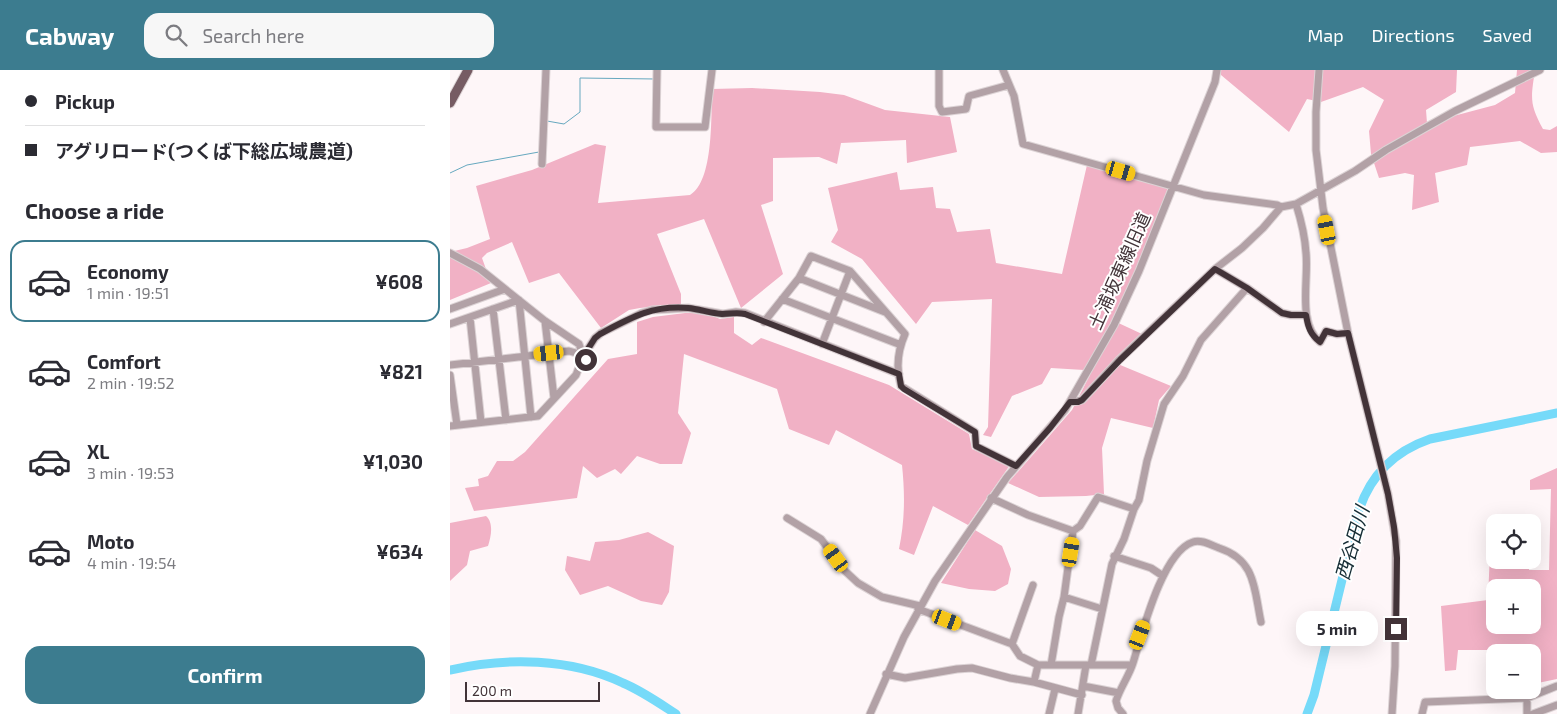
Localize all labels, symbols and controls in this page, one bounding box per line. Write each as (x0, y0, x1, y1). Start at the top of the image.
search box (144, 13, 494, 58)
text: Cabway (25, 21, 114, 50)
icon: search (162, 21, 190, 49)
text: Search here (202, 24, 304, 47)
text: Map (1307, 24, 1344, 46)
text: Directions (1372, 24, 1455, 46)
text: Saved (1483, 24, 1532, 46)
text: Pickup (55, 90, 115, 113)
text: アグリロード(つくば下総広域農道) (55, 139, 353, 162)
car (1104, 160, 1137, 182)
text: Choose a ride (25, 197, 164, 223)
street label: 土浦坂東線旧道 (1083, 209, 1155, 333)
car (1316, 214, 1337, 246)
icon: car (27, 259, 72, 304)
text: Economy (87, 260, 169, 283)
text: ¥608 (375, 270, 423, 293)
text: 1 min · 19:51 (87, 283, 169, 302)
car (533, 344, 564, 362)
icon: car (27, 349, 72, 394)
route start (575, 349, 597, 371)
text: Comfort (87, 350, 161, 373)
text: ¥821 (379, 360, 423, 383)
text: 2 min · 19:52 (87, 373, 175, 392)
icon: car (27, 439, 72, 484)
text: XL (87, 440, 109, 463)
text: ¥1,030 (363, 450, 423, 473)
text: 3 min · 19:53 (87, 463, 174, 482)
water label: 西谷田川 (1330, 501, 1374, 583)
map controls (1486, 514, 1541, 699)
button: locate (1486, 514, 1541, 569)
icon: car (27, 529, 72, 574)
text: Moto (87, 530, 135, 553)
car (1061, 536, 1080, 568)
text: ¥634 (376, 540, 423, 563)
car (821, 541, 850, 575)
text: 4 min · 19:54 (87, 553, 176, 572)
button: + (1486, 579, 1541, 634)
car (930, 608, 963, 632)
callout: 5 min (1296, 612, 1378, 646)
car (1127, 618, 1152, 652)
route end (1385, 618, 1407, 640)
text: 5 min (1317, 619, 1357, 638)
button: − (1486, 644, 1541, 699)
button: Confirm (25, 646, 425, 704)
scale bar (465, 679, 600, 702)
text: 200 m (472, 682, 512, 699)

